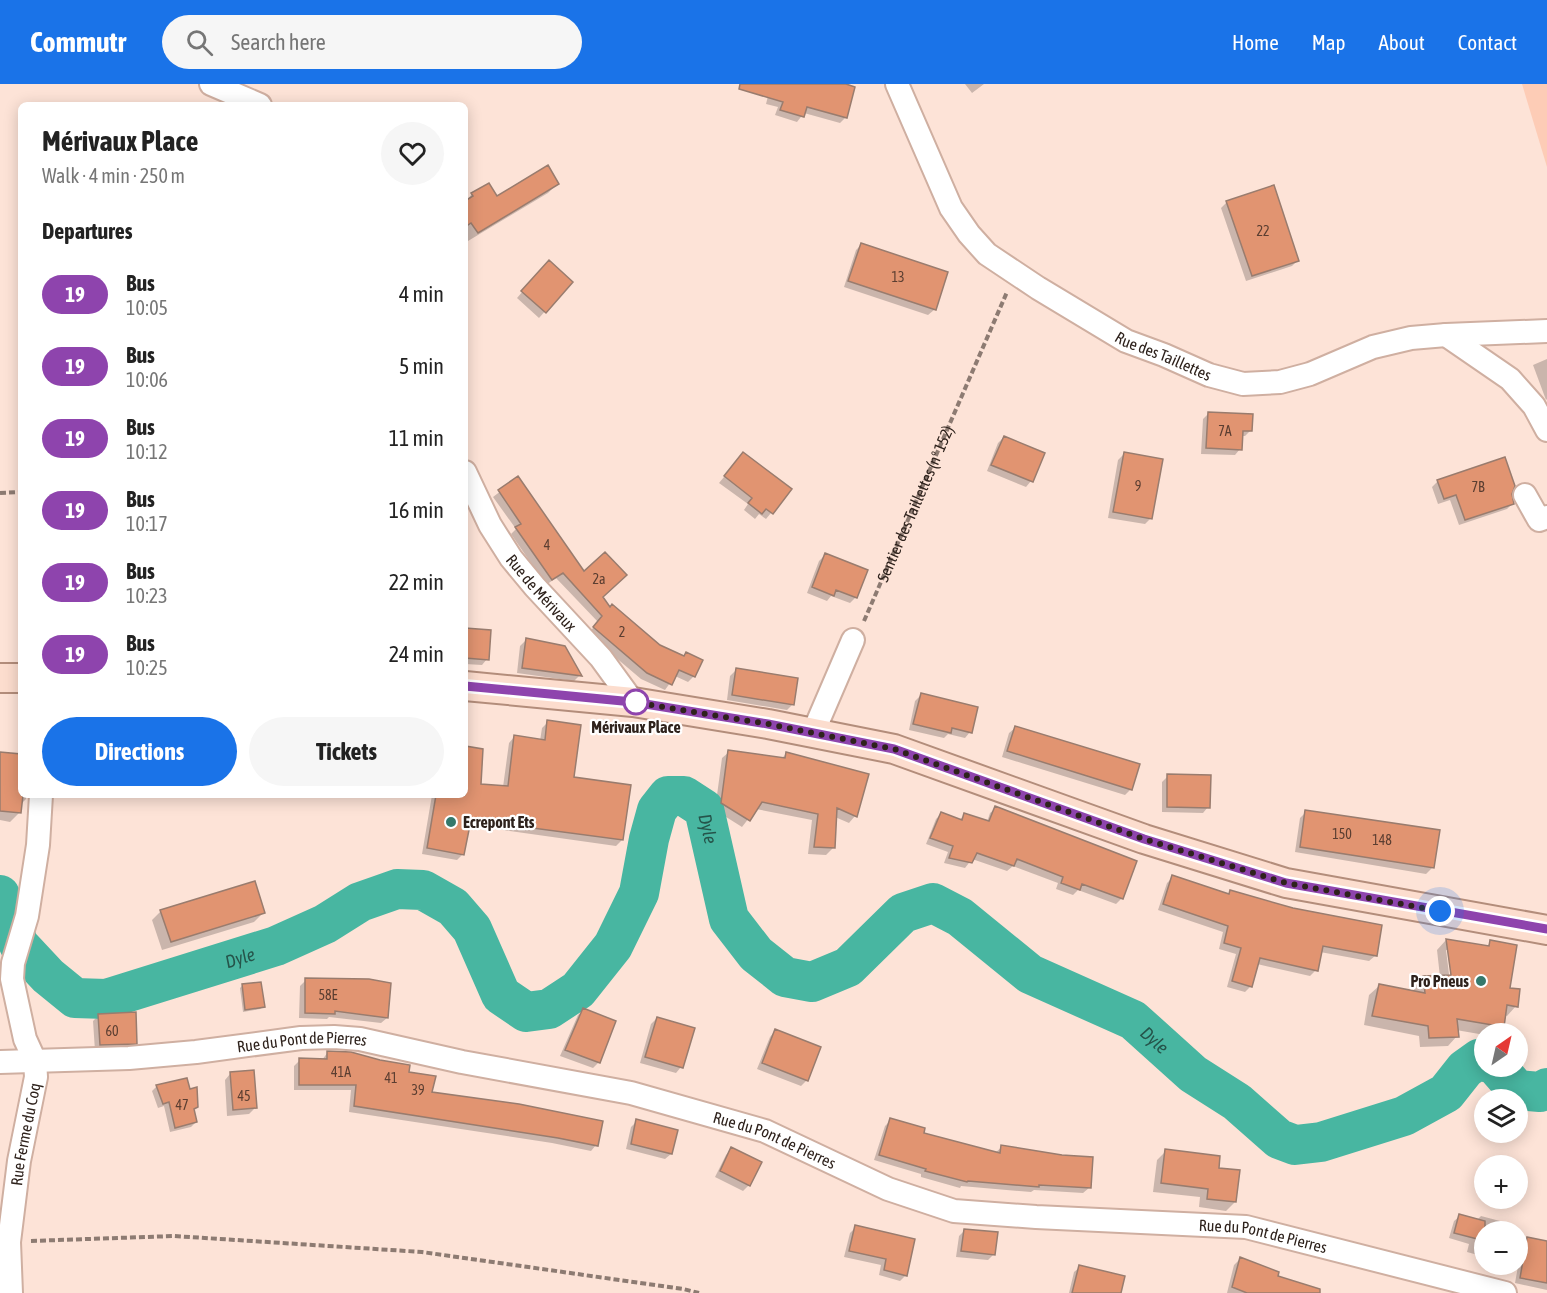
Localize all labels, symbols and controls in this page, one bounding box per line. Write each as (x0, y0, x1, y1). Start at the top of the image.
search box (162, 15, 582, 69)
text: Commutr (30, 26, 126, 58)
icon: search (183, 26, 216, 59)
text: Search here (231, 29, 326, 55)
text: Home (1232, 30, 1279, 54)
text: Map (1312, 30, 1346, 54)
text: About (1379, 30, 1425, 54)
text: Contact (1458, 30, 1517, 54)
button: heart (381, 122, 444, 185)
text: Mérivaux Place (42, 125, 198, 157)
text: Walk · 4 min · 250 m (42, 164, 185, 187)
text: Departures (42, 218, 132, 244)
house number: 22 (1256, 223, 1270, 239)
house number: 13 (891, 269, 905, 285)
text: Bus (126, 270, 155, 296)
text: 4 min (399, 281, 444, 307)
text: 19 (65, 282, 85, 306)
text: 10:05 (126, 296, 168, 319)
street label: Rue des Taillettes (1112, 328, 1215, 384)
text: Bus (126, 342, 155, 368)
text: 5 min (399, 353, 444, 379)
text: 19 (65, 354, 85, 378)
text: 10:06 (126, 368, 168, 391)
text: Bus (126, 414, 155, 440)
street label: Sentier des Taillettes (n° 152) (873, 423, 958, 584)
house number: 7A (1218, 423, 1232, 439)
text: 11 min (389, 425, 444, 451)
text: 19 (65, 426, 85, 450)
text: 10:12 (126, 440, 168, 463)
house number: 9 (1135, 478, 1141, 494)
house number: 7B (1471, 479, 1485, 495)
text: Bus (126, 486, 155, 512)
text: 16 min (389, 497, 444, 523)
text: 19 (65, 498, 85, 522)
text: 10:17 (126, 512, 168, 535)
house number: 4 (544, 537, 551, 553)
street label: Rue de Mérivaux (503, 551, 581, 635)
text: Bus (126, 558, 155, 584)
text: 22 min (389, 569, 444, 595)
text: 19 (65, 570, 85, 594)
house number: 2a (592, 571, 606, 587)
text: 10:23 (126, 584, 168, 607)
house number: 2 (619, 624, 625, 640)
text: Bus (126, 630, 155, 656)
text: 24 min (389, 641, 444, 667)
text: 19 (65, 642, 85, 666)
text: 10:25 (126, 656, 168, 679)
marker: Mérivaux Place (623, 689, 649, 715)
button: Directions (42, 717, 237, 786)
button: Tickets (249, 717, 444, 786)
place label: Mérivaux Place (591, 718, 681, 736)
water label: Dyle (695, 812, 722, 846)
place label: Ecrepont Ets (463, 813, 535, 831)
marker: Ecrepont Ets (444, 815, 458, 829)
house number: 150 (1332, 826, 1352, 842)
house number: 148 (1372, 832, 1392, 848)
your location (1425, 896, 1455, 926)
water label: Dyle (222, 943, 257, 972)
place label: Pro Pneus (1410, 972, 1469, 990)
marker: Pro Pneus (1474, 974, 1488, 988)
house number: 58E (318, 987, 338, 1003)
water label: Dyle (1137, 1022, 1173, 1058)
house number: 60 (105, 1023, 119, 1039)
north arrow (1474, 1023, 1528, 1077)
map controls (1474, 1023, 1528, 1275)
street label: Rue du Pont de Pierres (236, 1028, 369, 1055)
house number: 41A (331, 1064, 351, 1080)
house number: 41 (384, 1070, 398, 1086)
street label: Rue Ferme du Coq (7, 1081, 45, 1187)
house number: 39 (411, 1082, 425, 1098)
house number: 45 (237, 1088, 251, 1104)
button: layers (1474, 1089, 1528, 1143)
house number: 47 (175, 1097, 189, 1113)
street label: Rue du Pont de Pierres (711, 1108, 839, 1172)
button: + (1474, 1155, 1528, 1209)
street label: Rue du Pont de Pierres (1198, 1216, 1329, 1256)
button: − (1474, 1221, 1528, 1275)

